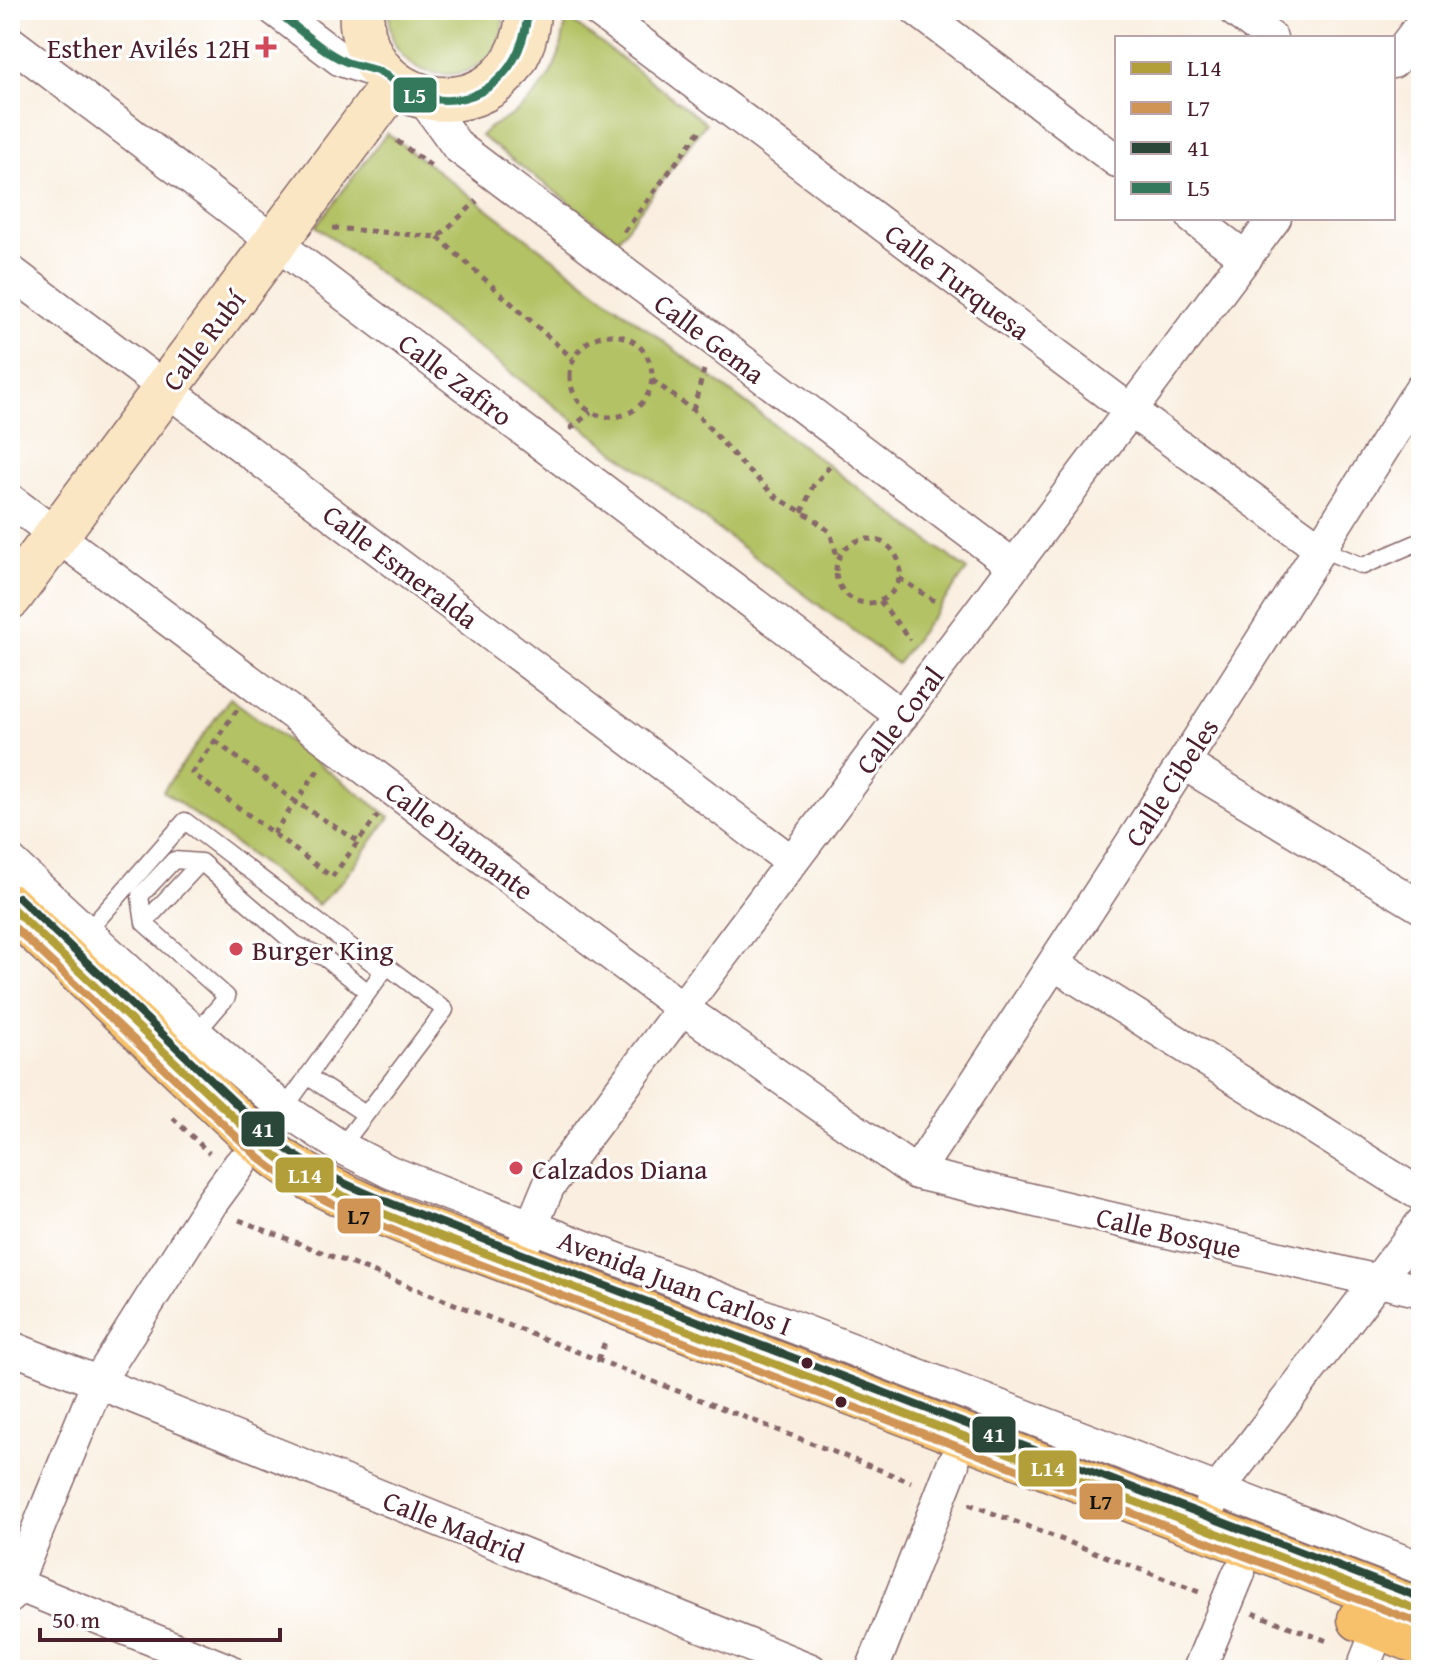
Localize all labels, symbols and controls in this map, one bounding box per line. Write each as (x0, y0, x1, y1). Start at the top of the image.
place label: Esther Avilés 12H (47, 27, 250, 68)
legend (1115, 36, 1395, 220)
marker: Esther Avilés 12H (257, 38, 275, 56)
text: L14 (1187, 50, 1222, 85)
line badge: L5 (392, 76, 438, 114)
text: L5 (404, 79, 426, 111)
text: L7 (1187, 90, 1210, 125)
text: 41 (1187, 130, 1210, 165)
text: L5 (1187, 170, 1210, 205)
street label: Calle Turquesa (877, 213, 1040, 350)
street label: Calle Rubí (151, 280, 255, 399)
street label: Calle Gema (646, 283, 775, 394)
street label: Calle Zafiro (390, 322, 522, 436)
street label: Calle Esmeralda (315, 494, 488, 639)
street label: Calle Coral (845, 658, 953, 782)
street label: Calle Cibeles (1114, 709, 1228, 855)
street label: Calle Diamante (377, 771, 543, 909)
place label: Burger King (252, 929, 393, 970)
marker: Burger King (227, 940, 245, 958)
line badge: 41 (240, 1110, 286, 1148)
text: 41 (252, 1113, 274, 1145)
place label: Calzados Diana (532, 1148, 708, 1189)
line badge: L14 (274, 1156, 335, 1194)
text: L14 (288, 1159, 322, 1191)
marker: Calzados Diana (507, 1159, 525, 1177)
street label: Calle Bosque (1092, 1195, 1246, 1269)
line badge: L7 (336, 1197, 382, 1235)
text: L7 (348, 1200, 370, 1232)
street label: Avenida Juan Carlos I (552, 1219, 798, 1345)
unlabelled marker (799, 1355, 815, 1371)
unlabelled marker (833, 1394, 849, 1410)
line badge: 41 (971, 1415, 1017, 1454)
text: 41 (983, 1418, 1005, 1450)
line badge: L14 (1017, 1449, 1078, 1488)
text: L14 (1031, 1452, 1065, 1484)
street label: Calle Madrid (377, 1479, 531, 1573)
line badge: L7 (1078, 1482, 1124, 1521)
text: L7 (1090, 1485, 1112, 1517)
scale bar (40, 1592, 280, 1642)
text: 50 m (52, 1602, 100, 1637)

